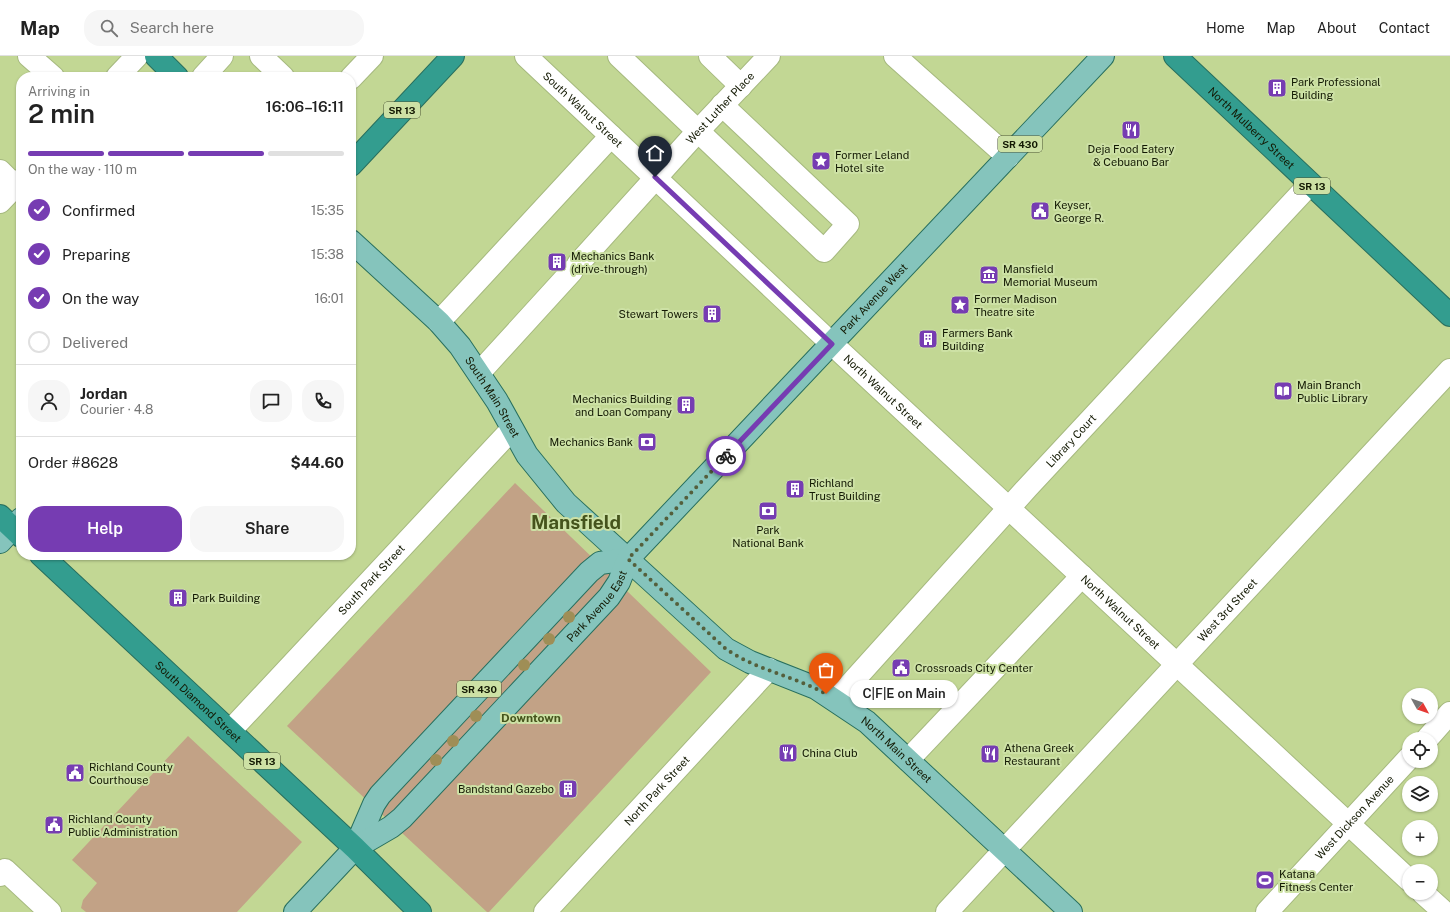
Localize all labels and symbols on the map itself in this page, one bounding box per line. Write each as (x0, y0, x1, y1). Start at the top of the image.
street label: South Walnut Street (541, 69, 625, 150)
street label: West Luther Place (683, 70, 757, 146)
place label: Park Professional Building (1291, 76, 1381, 101)
building icon: Park Professional Building (1266, 77, 1288, 99)
street label: North Mulberry Street (1206, 85, 1297, 171)
road number: SR 13 (384, 102, 420, 118)
restaurant icon: Deja Food Eatery & Cebuano Bar (1120, 119, 1142, 141)
pin (638, 136, 672, 177)
road number: SR 430 (998, 136, 1042, 152)
place label: Deja Food Eatery & Cebuano Bar (1088, 143, 1175, 168)
place label: Former Leland Hotel site (835, 149, 909, 174)
place icon: Former Leland Hotel site (810, 150, 832, 172)
road number: SR 13 (1294, 178, 1330, 194)
place label: Keyser, George R. (1054, 199, 1104, 224)
public building icon: Keyser, George R. (1029, 200, 1051, 222)
place label: Mechanics Bank (drive-through) (571, 250, 654, 275)
building icon: Mechanics Bank (drive-through) (546, 251, 568, 273)
street label: Park Avenue West (838, 261, 910, 336)
place label: Mansfield Memorial Museum (1003, 263, 1098, 288)
museum icon: Mansfield Memorial Museum (978, 264, 1000, 286)
place label: Former Madison Theatre site (974, 293, 1057, 318)
place icon: Former Madison Theatre site (949, 294, 971, 316)
building icon: Stewart Towers (701, 303, 723, 325)
place label: Stewart Towers (618, 308, 698, 320)
place label: Farmers Bank Building (942, 327, 1013, 352)
building icon: Farmers Bank Building (917, 328, 939, 350)
street label: North Walnut Street (841, 352, 925, 431)
street label: South Main Street (463, 354, 522, 440)
place label: Main Branch Public Library (1297, 379, 1368, 404)
library icon: Main Branch Public Library (1272, 380, 1294, 402)
place label: Mechanics Building and Loan Company (572, 393, 672, 418)
building icon: Mechanics Building and Loan Company (675, 394, 697, 416)
street label: Library Court (1044, 412, 1098, 470)
bank icon: Mechanics Bank (636, 431, 658, 453)
place label: Mechanics Bank (550, 436, 633, 448)
courier (706, 436, 746, 476)
place label: Richland Trust Building (809, 477, 881, 502)
building icon: Richland Trust Building (784, 478, 806, 500)
bank icon: Park National Bank (757, 500, 779, 522)
district label: Mansfield (531, 511, 621, 533)
place label: Park National Bank (732, 524, 804, 549)
street label: South Park Street (336, 542, 407, 617)
street label: Park Avenue East (564, 569, 629, 644)
street label: North Walnut Street (1079, 573, 1162, 651)
street label: West 3rd Street (1195, 576, 1259, 644)
building icon: Park Building (167, 587, 189, 609)
place label: Park Building (192, 592, 261, 604)
pin (809, 653, 843, 694)
public building icon: Crossroads City Center (890, 657, 912, 679)
street label: South Diamond Street (153, 659, 244, 745)
place label: Crossroads City Center (915, 662, 1033, 674)
callout: C|F|E on Main (850, 680, 958, 708)
road number: SR 430 (457, 681, 501, 697)
north arrow (1402, 688, 1438, 724)
district label: Downtown (501, 711, 561, 725)
street label: North Main Street (859, 714, 934, 785)
restaurant icon: China Club (777, 742, 799, 764)
place label: Athena Greek Restaurant (1004, 742, 1074, 767)
restaurant icon: Athena Greek Restaurant (979, 743, 1001, 765)
place label: China Club (802, 747, 858, 759)
road number: SR 13 (244, 753, 280, 769)
street label: North Park Street (622, 753, 692, 828)
place label: Richland County Courthouse (89, 761, 173, 786)
public building icon: Richland County Courthouse (64, 762, 86, 784)
street label: West Dickson Avenue (1313, 773, 1396, 862)
building icon: Bandstand Gazebo (557, 778, 579, 800)
place label: Bandstand Gazebo (458, 783, 554, 795)
place label: Richland County Public Administration (68, 813, 177, 838)
public building icon: Richland County Public Administration (43, 814, 65, 836)
place label: Katana Fitness Center (1279, 868, 1353, 893)
sports icon: Katana Fitness Center (1254, 869, 1276, 891)

